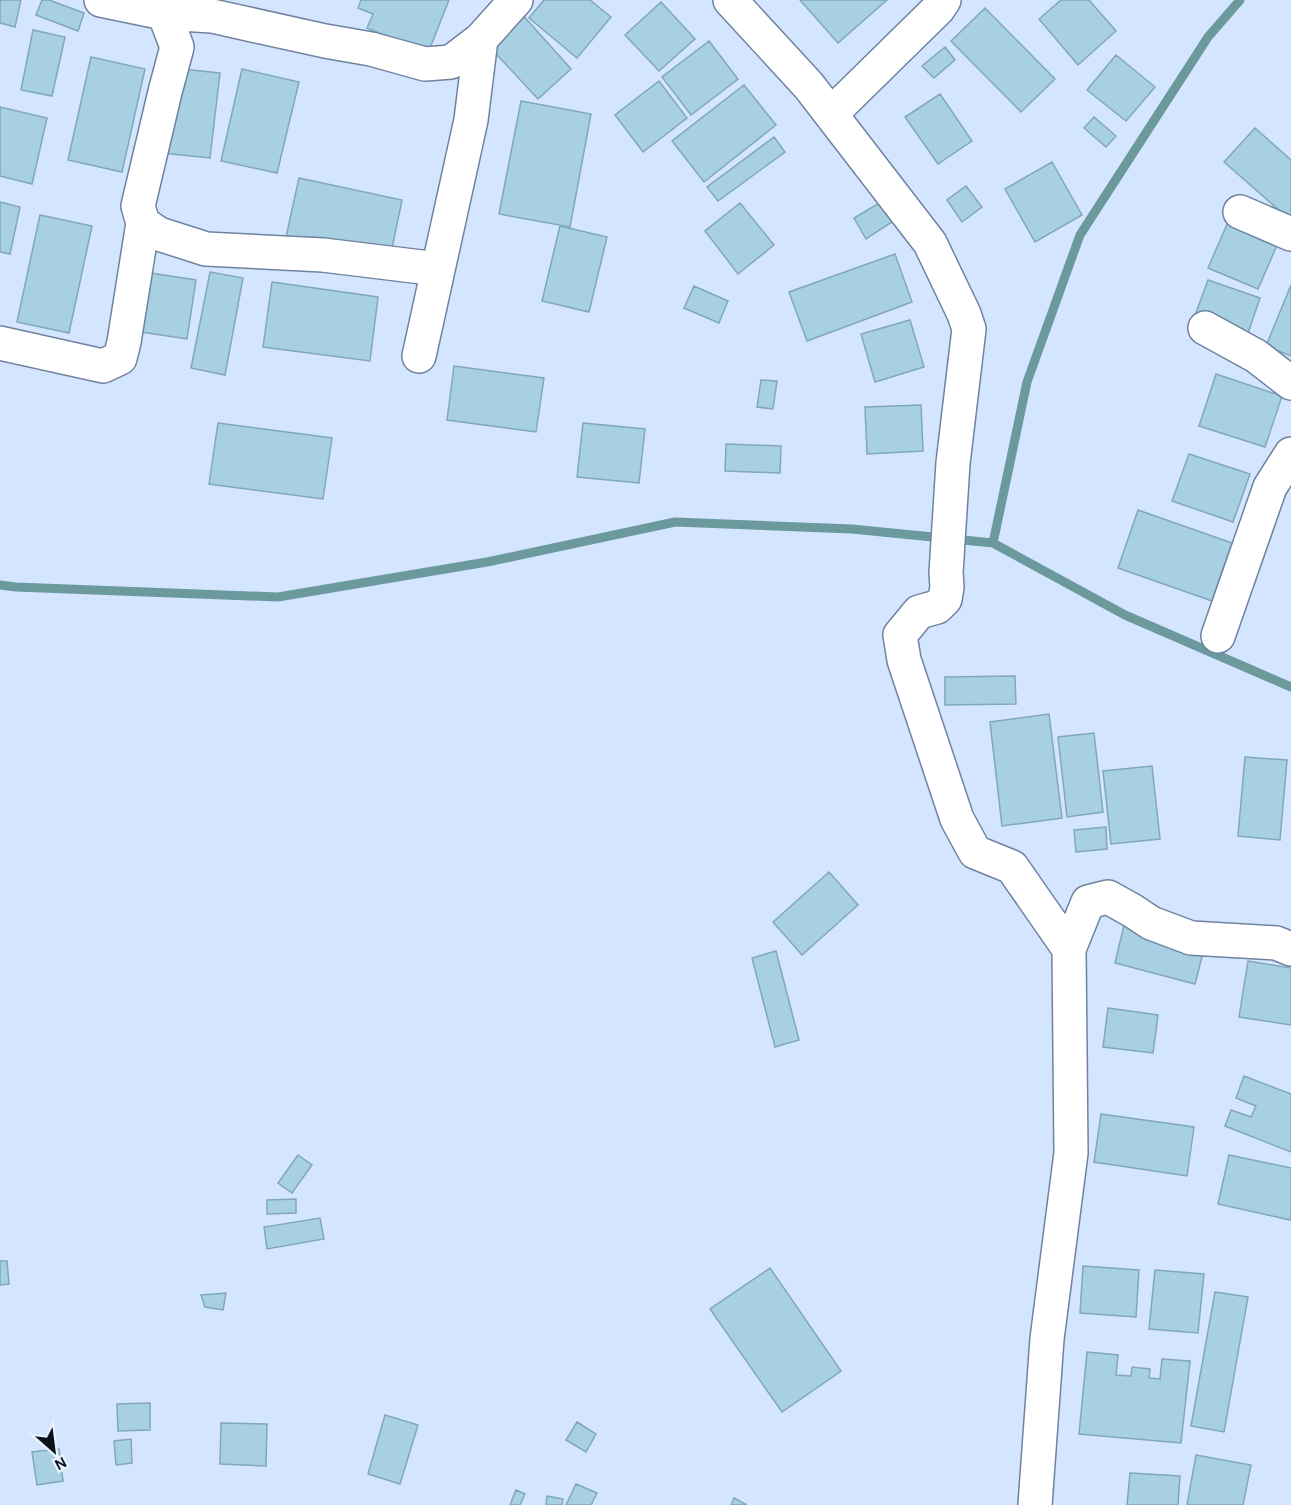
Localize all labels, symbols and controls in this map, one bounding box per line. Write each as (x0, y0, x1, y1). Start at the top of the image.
north arrow (24, 1421, 84, 1481)
text: N (51, 1453, 70, 1475)

